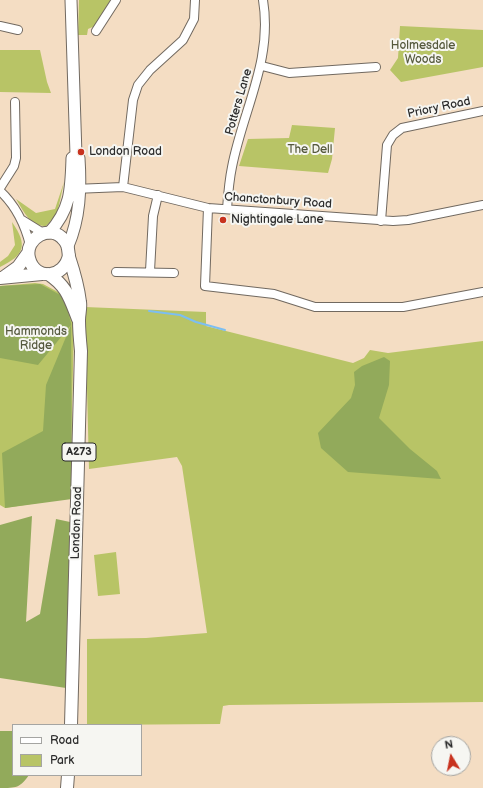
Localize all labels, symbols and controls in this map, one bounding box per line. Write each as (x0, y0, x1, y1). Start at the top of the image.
park label: Holmesdale Woods (391, 39, 455, 67)
street label: Potters Lane (223, 67, 255, 137)
street label: Priory Road (406, 94, 472, 122)
park label: The Dell (288, 143, 332, 157)
place label: London Road (89, 145, 162, 159)
marker: London Road (76, 147, 86, 157)
street label: Chanctonbury Road (224, 190, 332, 212)
place label: Nightingale Lane (231, 213, 324, 227)
marker: Nightingale Lane (218, 215, 228, 225)
park label: Hammonds Ridge (5, 325, 67, 353)
road number: A273 (62, 443, 96, 461)
street label: London Road (69, 486, 85, 560)
legend (12, 724, 142, 776)
text: Road (50, 733, 79, 748)
north arrow (431, 736, 471, 776)
text: N (444, 738, 454, 752)
text: Park (50, 753, 74, 768)

